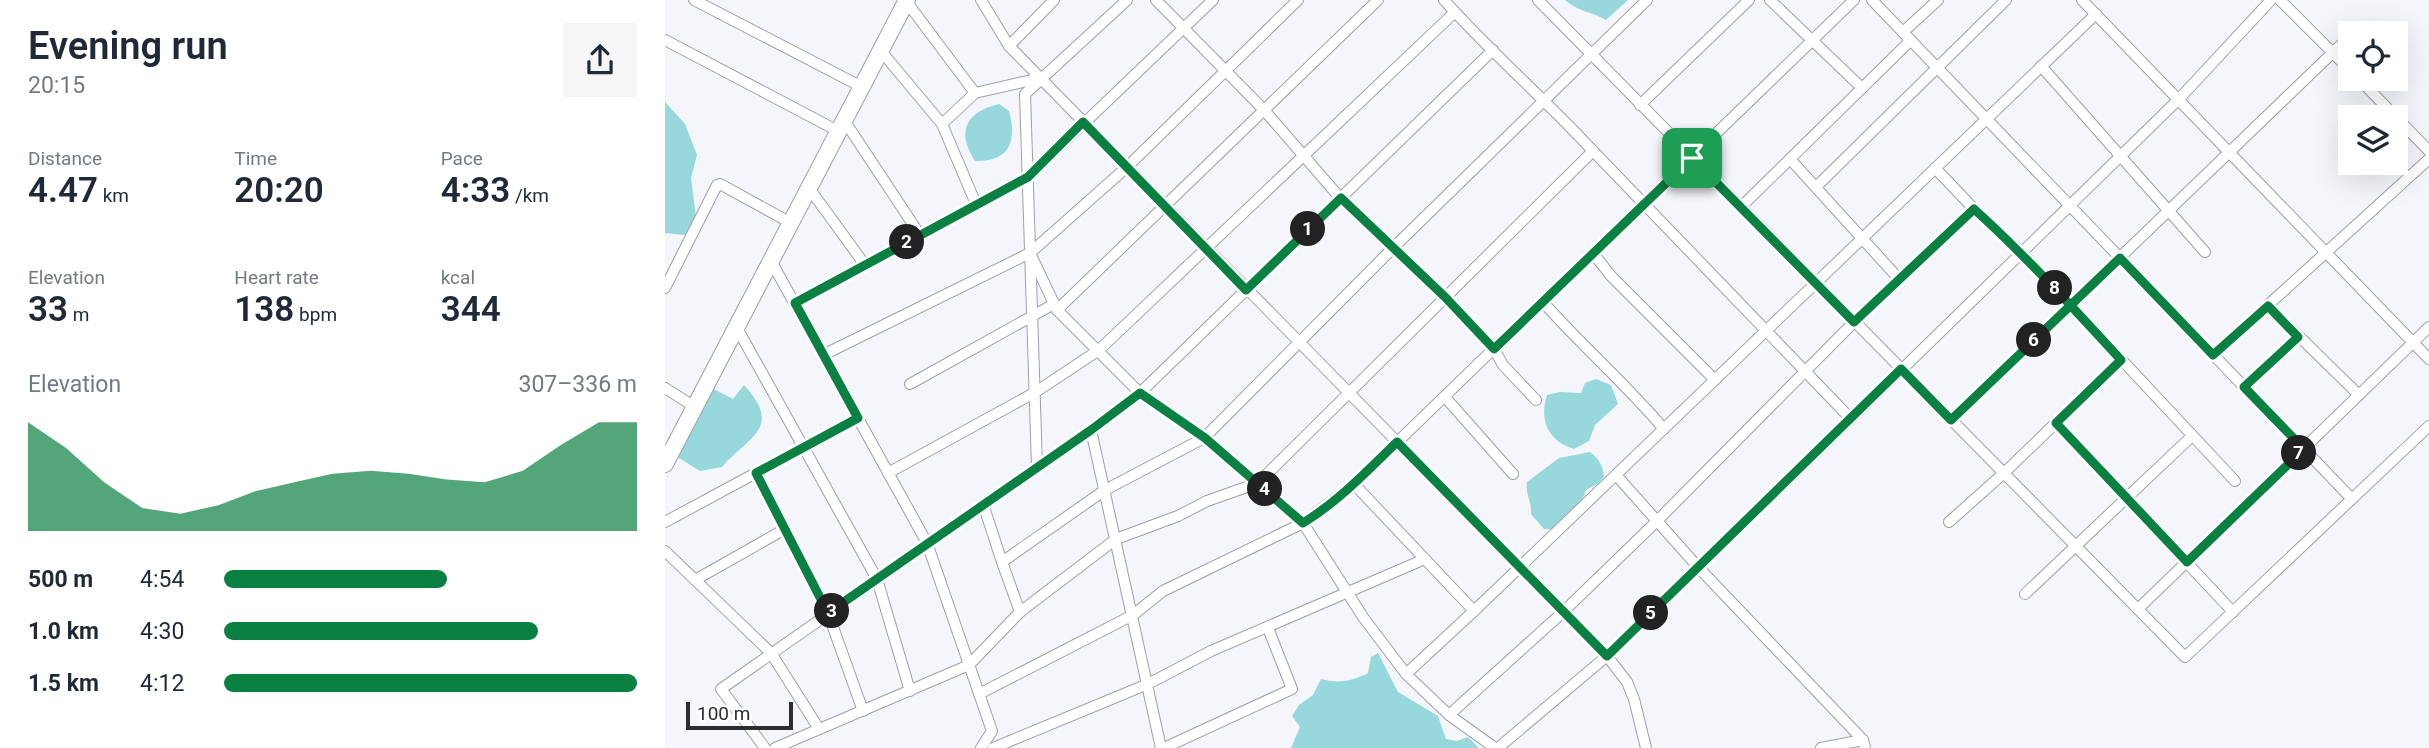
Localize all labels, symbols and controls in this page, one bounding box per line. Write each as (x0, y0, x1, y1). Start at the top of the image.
map controls (2338, 21, 2408, 175)
button: locate (2338, 21, 2408, 91)
button: share (563, 23, 637, 97)
text: Evening run (28, 24, 228, 68)
text: 20:15 (28, 72, 85, 99)
button: layers (2338, 105, 2408, 175)
pin (1662, 128, 1722, 188)
icon: arrive (1673, 139, 1711, 177)
text: Distance (28, 147, 102, 170)
text: Time (234, 147, 277, 170)
text: Pace (441, 147, 483, 170)
text: 4.47 (28, 170, 98, 211)
text: 20:20 (234, 170, 324, 211)
text: 4:33 (441, 170, 510, 211)
text: km (98, 184, 129, 207)
text: /km (510, 184, 549, 207)
pin: 1 (1291, 212, 1325, 246)
text: 1 (1302, 217, 1313, 240)
pin: 2 (889, 224, 925, 260)
text: 2 (901, 230, 912, 253)
text: Elevation (28, 266, 105, 289)
text: Heart rate (234, 266, 319, 289)
text: kcal (441, 266, 475, 289)
pin: 8 (2037, 270, 2073, 306)
text: 8 (2049, 276, 2060, 299)
text: 33 (28, 289, 68, 330)
text: 138 (234, 289, 294, 330)
text: 344 (441, 289, 501, 330)
text: m (68, 303, 89, 326)
text: bpm (294, 303, 337, 326)
pin: 6 (2017, 322, 2051, 358)
text: 6 (2028, 328, 2039, 351)
text: Elevation (28, 371, 121, 398)
text: 307–336 m (518, 371, 637, 398)
pin: 7 (2281, 435, 2317, 470)
text: 7 (2293, 441, 2304, 464)
pin: 4 (1247, 472, 1283, 506)
text: 4 (1259, 477, 1270, 500)
text: 500 m (28, 566, 93, 593)
text: 4:54 (140, 566, 184, 593)
pin: 3 (815, 594, 849, 628)
pin: 5 (1633, 596, 1669, 630)
text: 3 (826, 599, 837, 622)
text: 5 (1645, 601, 1656, 624)
text: 1.0 km (28, 618, 99, 645)
text: 4:30 (140, 618, 184, 645)
text: 1.5 km (28, 670, 99, 697)
text: 4:12 (140, 670, 184, 697)
scale bar (686, 699, 793, 731)
text: 100 m (697, 702, 750, 725)

